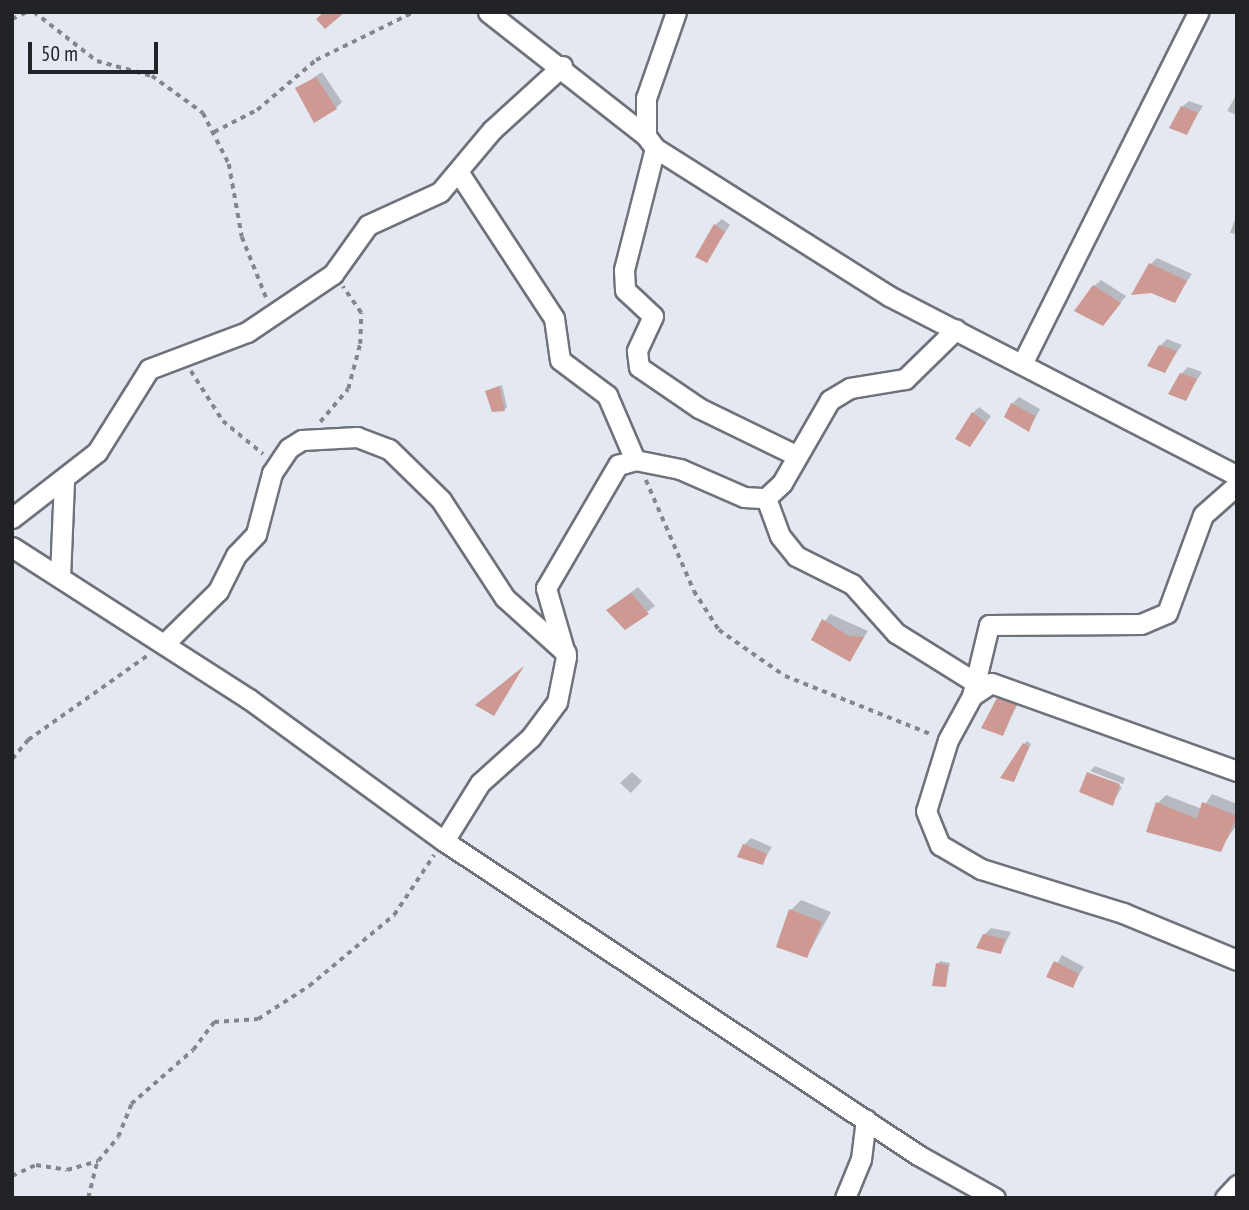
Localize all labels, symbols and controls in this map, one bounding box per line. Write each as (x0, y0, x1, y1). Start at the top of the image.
scale bar (32, 28, 161, 72)
text: 50 m (41, 40, 78, 67)

